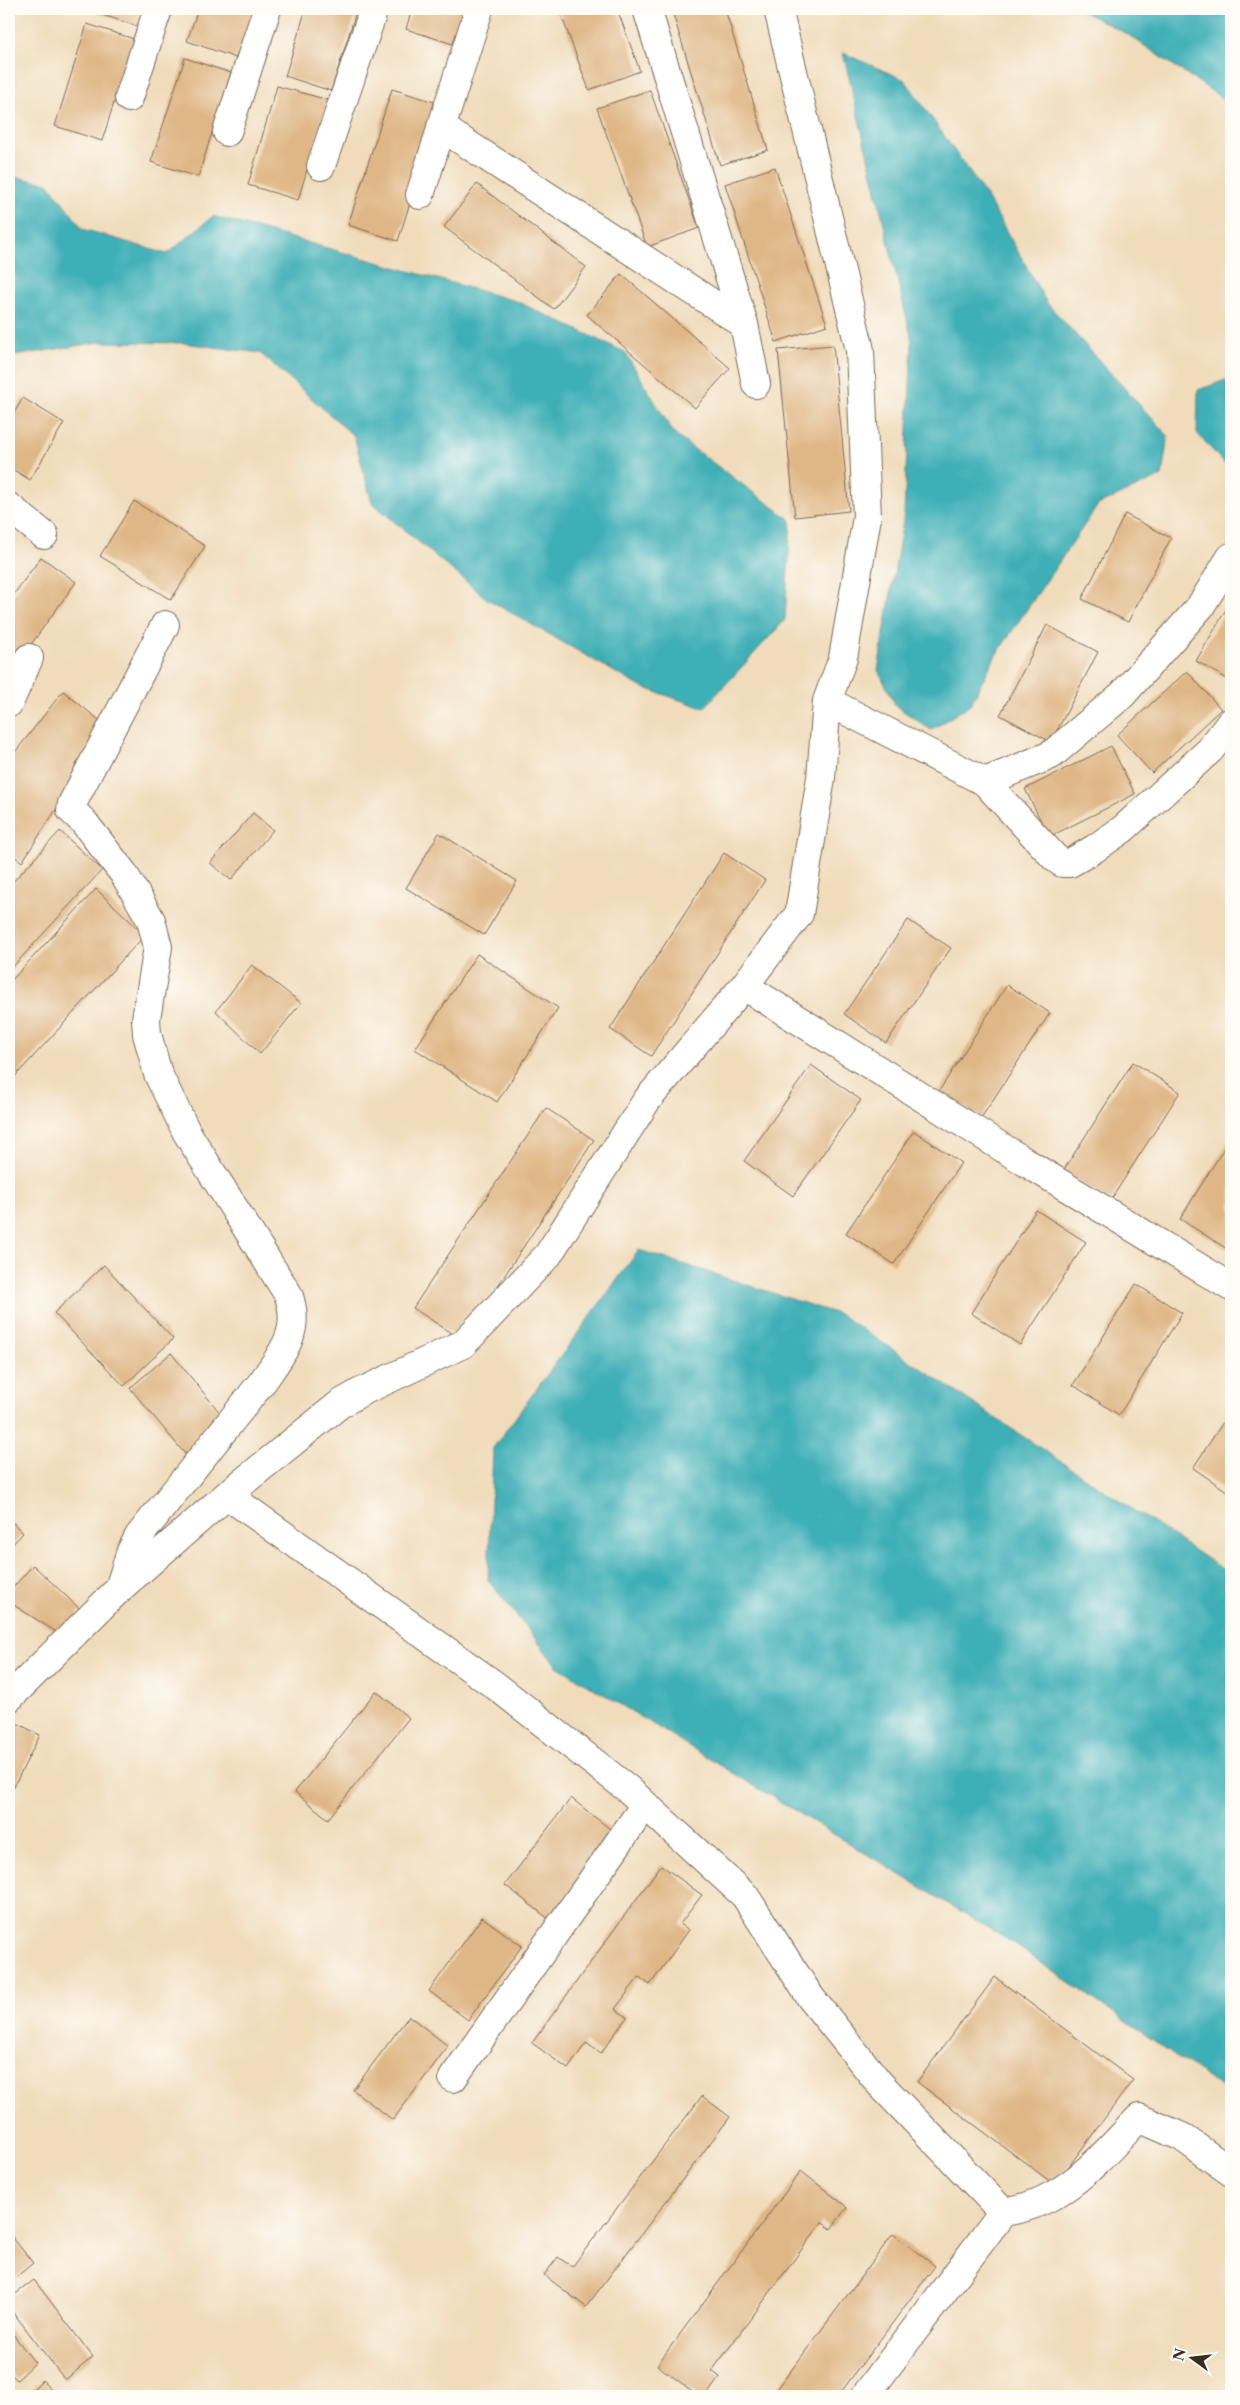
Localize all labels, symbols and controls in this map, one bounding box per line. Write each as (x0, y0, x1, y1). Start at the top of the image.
north arrow (1168, 2332, 1218, 2382)
text: N (1169, 2346, 1190, 2363)

